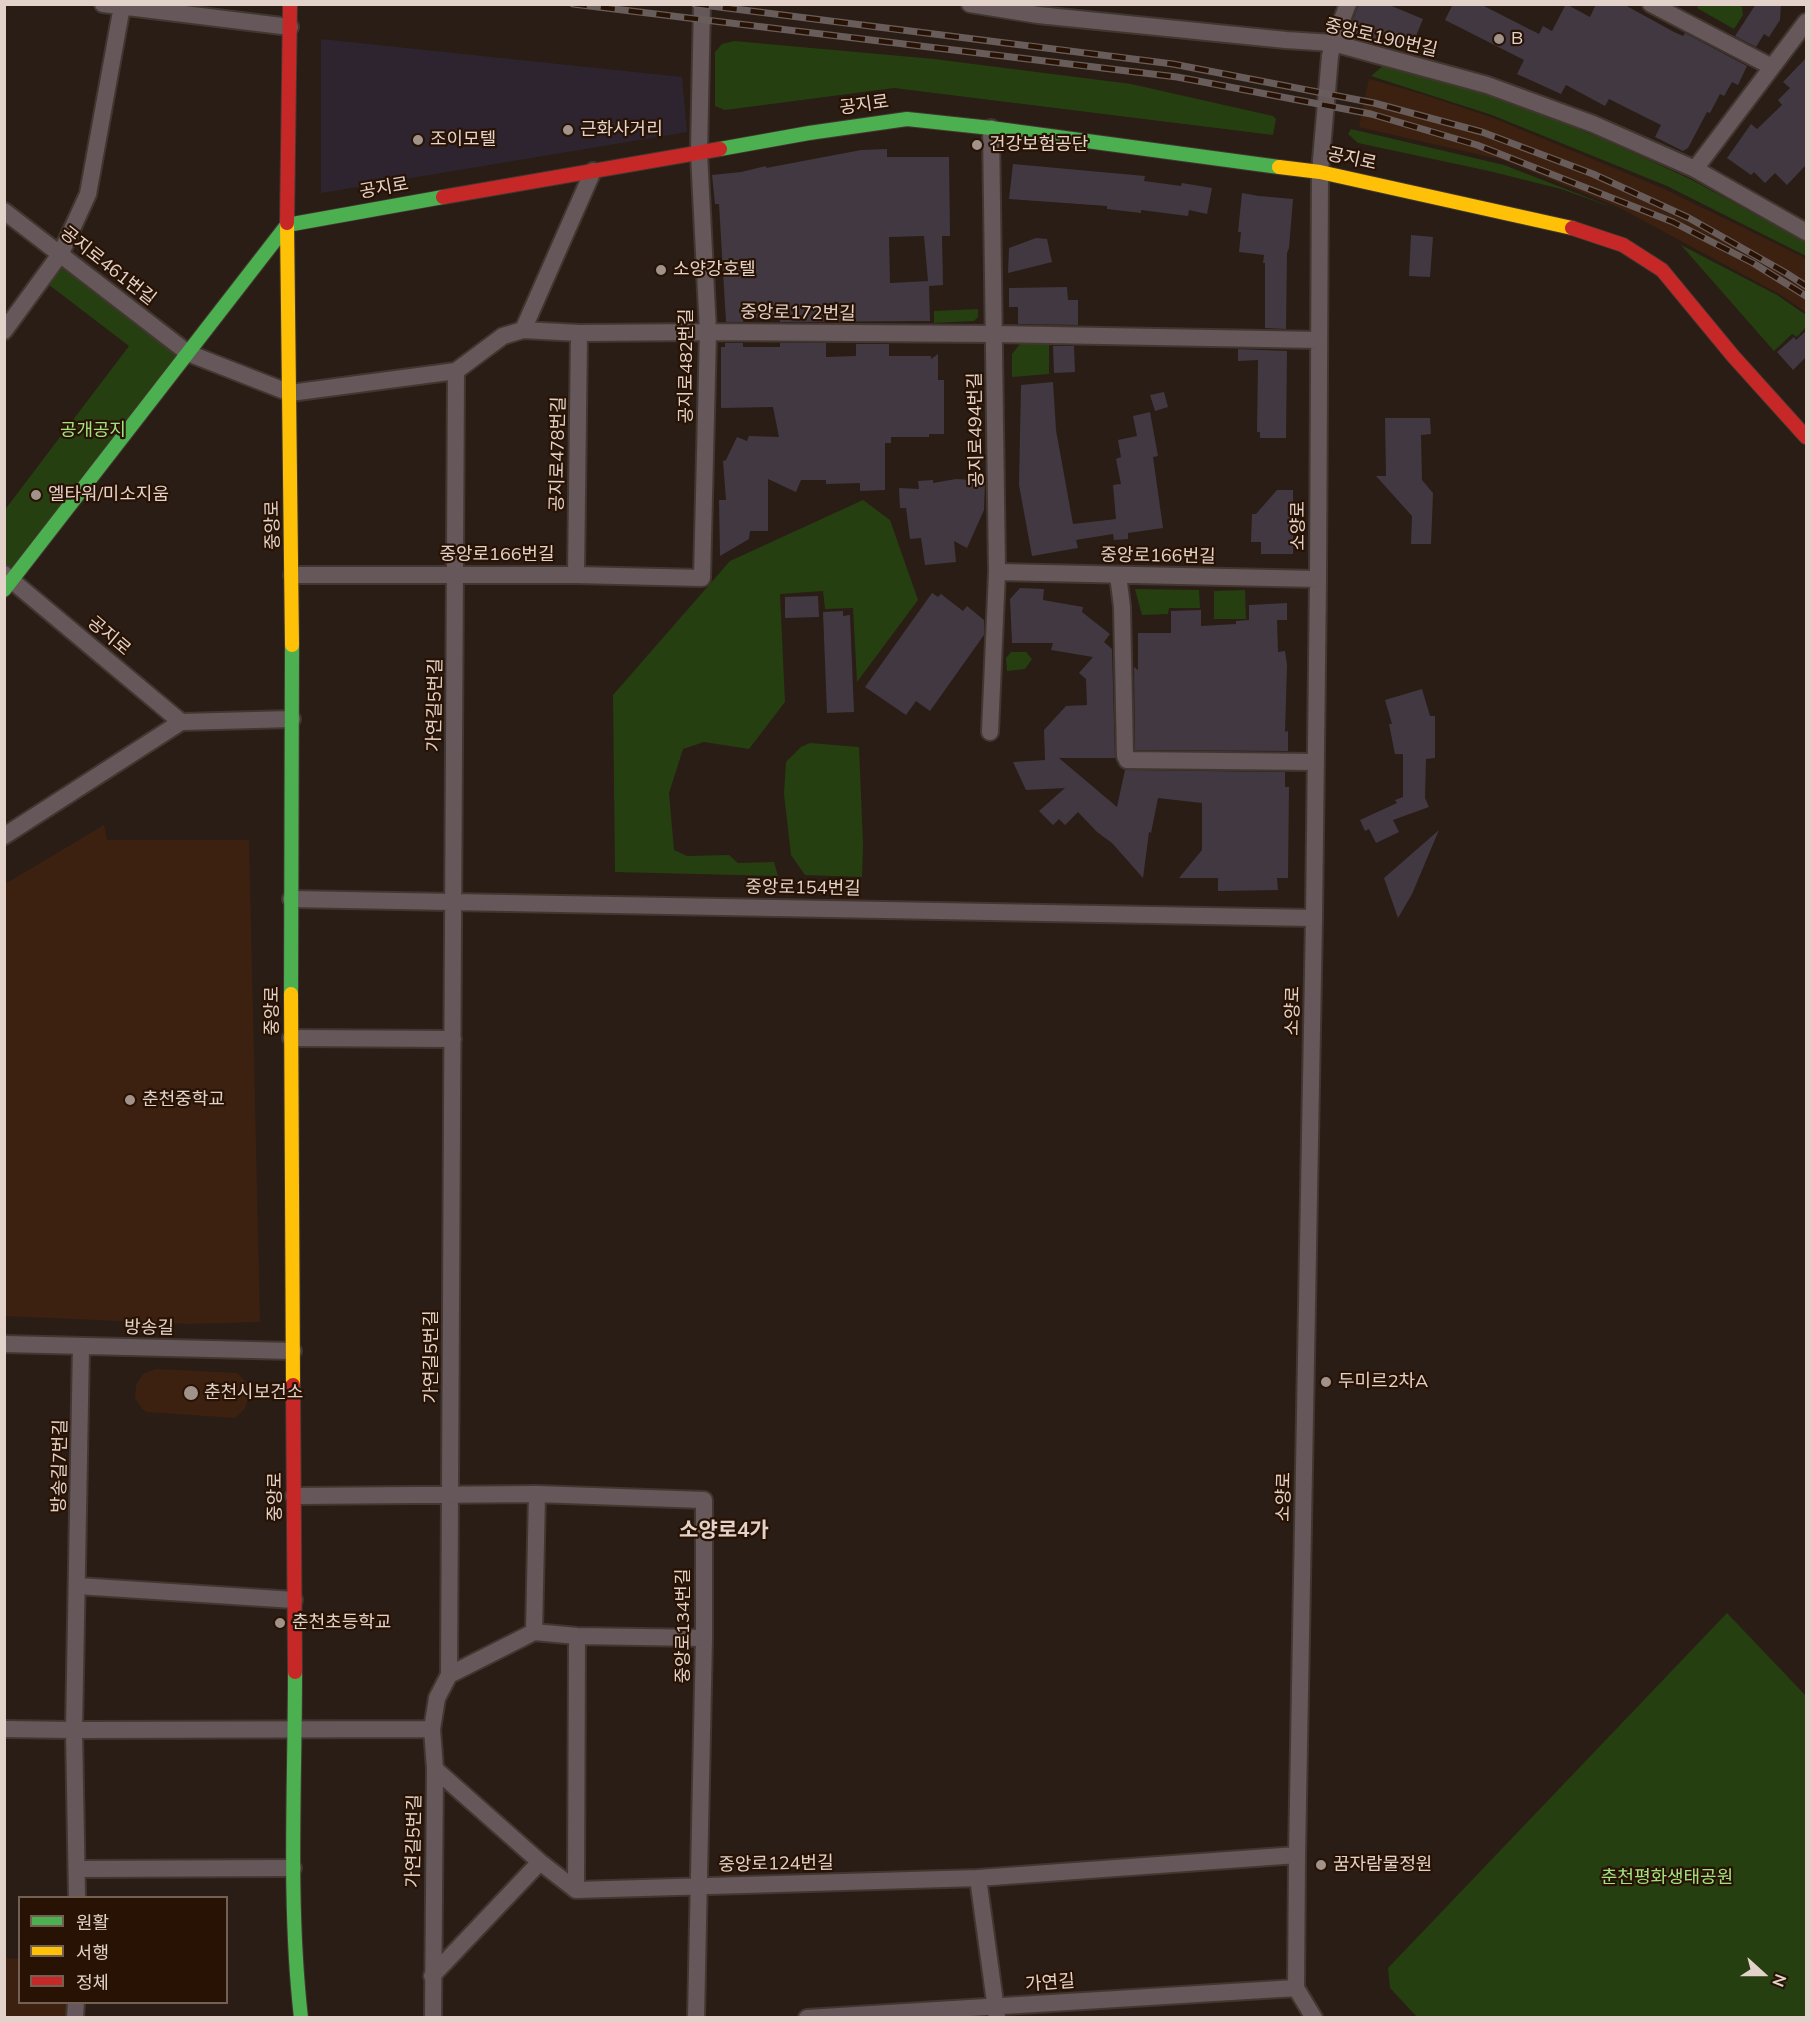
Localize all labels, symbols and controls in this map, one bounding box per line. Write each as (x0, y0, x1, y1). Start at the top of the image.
street label: 중앙로190번길 (1322, 15, 1440, 61)
place label: B (1511, 28, 1523, 50)
marker: B (1492, 32, 1506, 46)
street label: 공지로 (838, 91, 890, 119)
place label: 근화사거리 (580, 119, 663, 141)
marker: 근화사거리 (561, 123, 575, 137)
place label: 조이모텔 (430, 129, 496, 151)
marker: 조이모텔 (411, 133, 425, 147)
place label: 건강보험공단 (989, 134, 1088, 156)
marker: 건강보험공단 (970, 138, 984, 152)
street label: 공지로 (1325, 143, 1379, 175)
street label: 공지로 (358, 173, 410, 203)
street label: 공지로461번길 (56, 222, 160, 310)
place label: 소양강호텔 (673, 259, 756, 281)
marker: 소양강호텔 (654, 263, 668, 277)
street label: 중앙로172번길 (740, 301, 856, 325)
street label: 공지로482번길 (676, 308, 698, 424)
street label: 공지로494번길 (964, 372, 988, 488)
street label: 공지로478번길 (546, 396, 570, 512)
park label: 공개공지 (60, 420, 126, 442)
place label: 엘타워/미소지움 (48, 484, 169, 506)
marker: 엘타워/미소지움 (29, 488, 43, 502)
street label: 중앙로 (262, 500, 284, 550)
street label: 소양로 (1288, 501, 1310, 551)
street label: 중앙로166번길 (439, 544, 555, 566)
street label: 중앙로166번길 (1100, 544, 1216, 568)
street label: 공지로 (83, 612, 135, 660)
street label: 가연길5번길 (423, 658, 447, 752)
street label: 중앙로154번길 (745, 876, 861, 900)
street label: 중앙로 (262, 986, 284, 1036)
street label: 소양로 (1282, 986, 1304, 1036)
place label: 춘천중학교 (142, 1089, 225, 1111)
marker: 춘천중학교 (123, 1093, 137, 1107)
street label: 가연길5번길 (421, 1310, 443, 1404)
street label: 방송길 (124, 1317, 174, 1339)
place label: 두미르2차A (1338, 1371, 1428, 1393)
marker: 두미르2차A (1319, 1375, 1333, 1389)
place label: 춘천시보건소 (204, 1382, 303, 1404)
marker: 춘천시보건소 (182, 1384, 200, 1402)
street label: 방송길7번길 (48, 1419, 72, 1513)
street label: 중앙로 (265, 1472, 287, 1522)
street label: 소양로 (1273, 1472, 1295, 1522)
district label: 소양로4가 (679, 1518, 769, 1544)
street label: 중앙로134번길 (673, 1568, 695, 1684)
place label: 춘천초등학교 (292, 1612, 391, 1634)
marker: 춘천초등학교 (273, 1616, 287, 1630)
street label: 가연길5번길 (402, 1794, 426, 1888)
street label: 중앙로124번길 (718, 1852, 834, 1876)
place label: 꿈자람물정원 (1333, 1854, 1432, 1876)
marker: 꿈자람물정원 (1314, 1858, 1328, 1872)
park label: 춘천평화생태공원 (1601, 1867, 1733, 1889)
legend (18, 1896, 228, 2004)
text: 원활 (76, 1911, 109, 1934)
text: 서행 (76, 1941, 109, 1964)
north arrow (1733, 1944, 1793, 2004)
street label: 가연길 (1024, 1970, 1076, 1996)
text: 정체 (76, 1971, 109, 1994)
text: N (1768, 1971, 1791, 1990)

